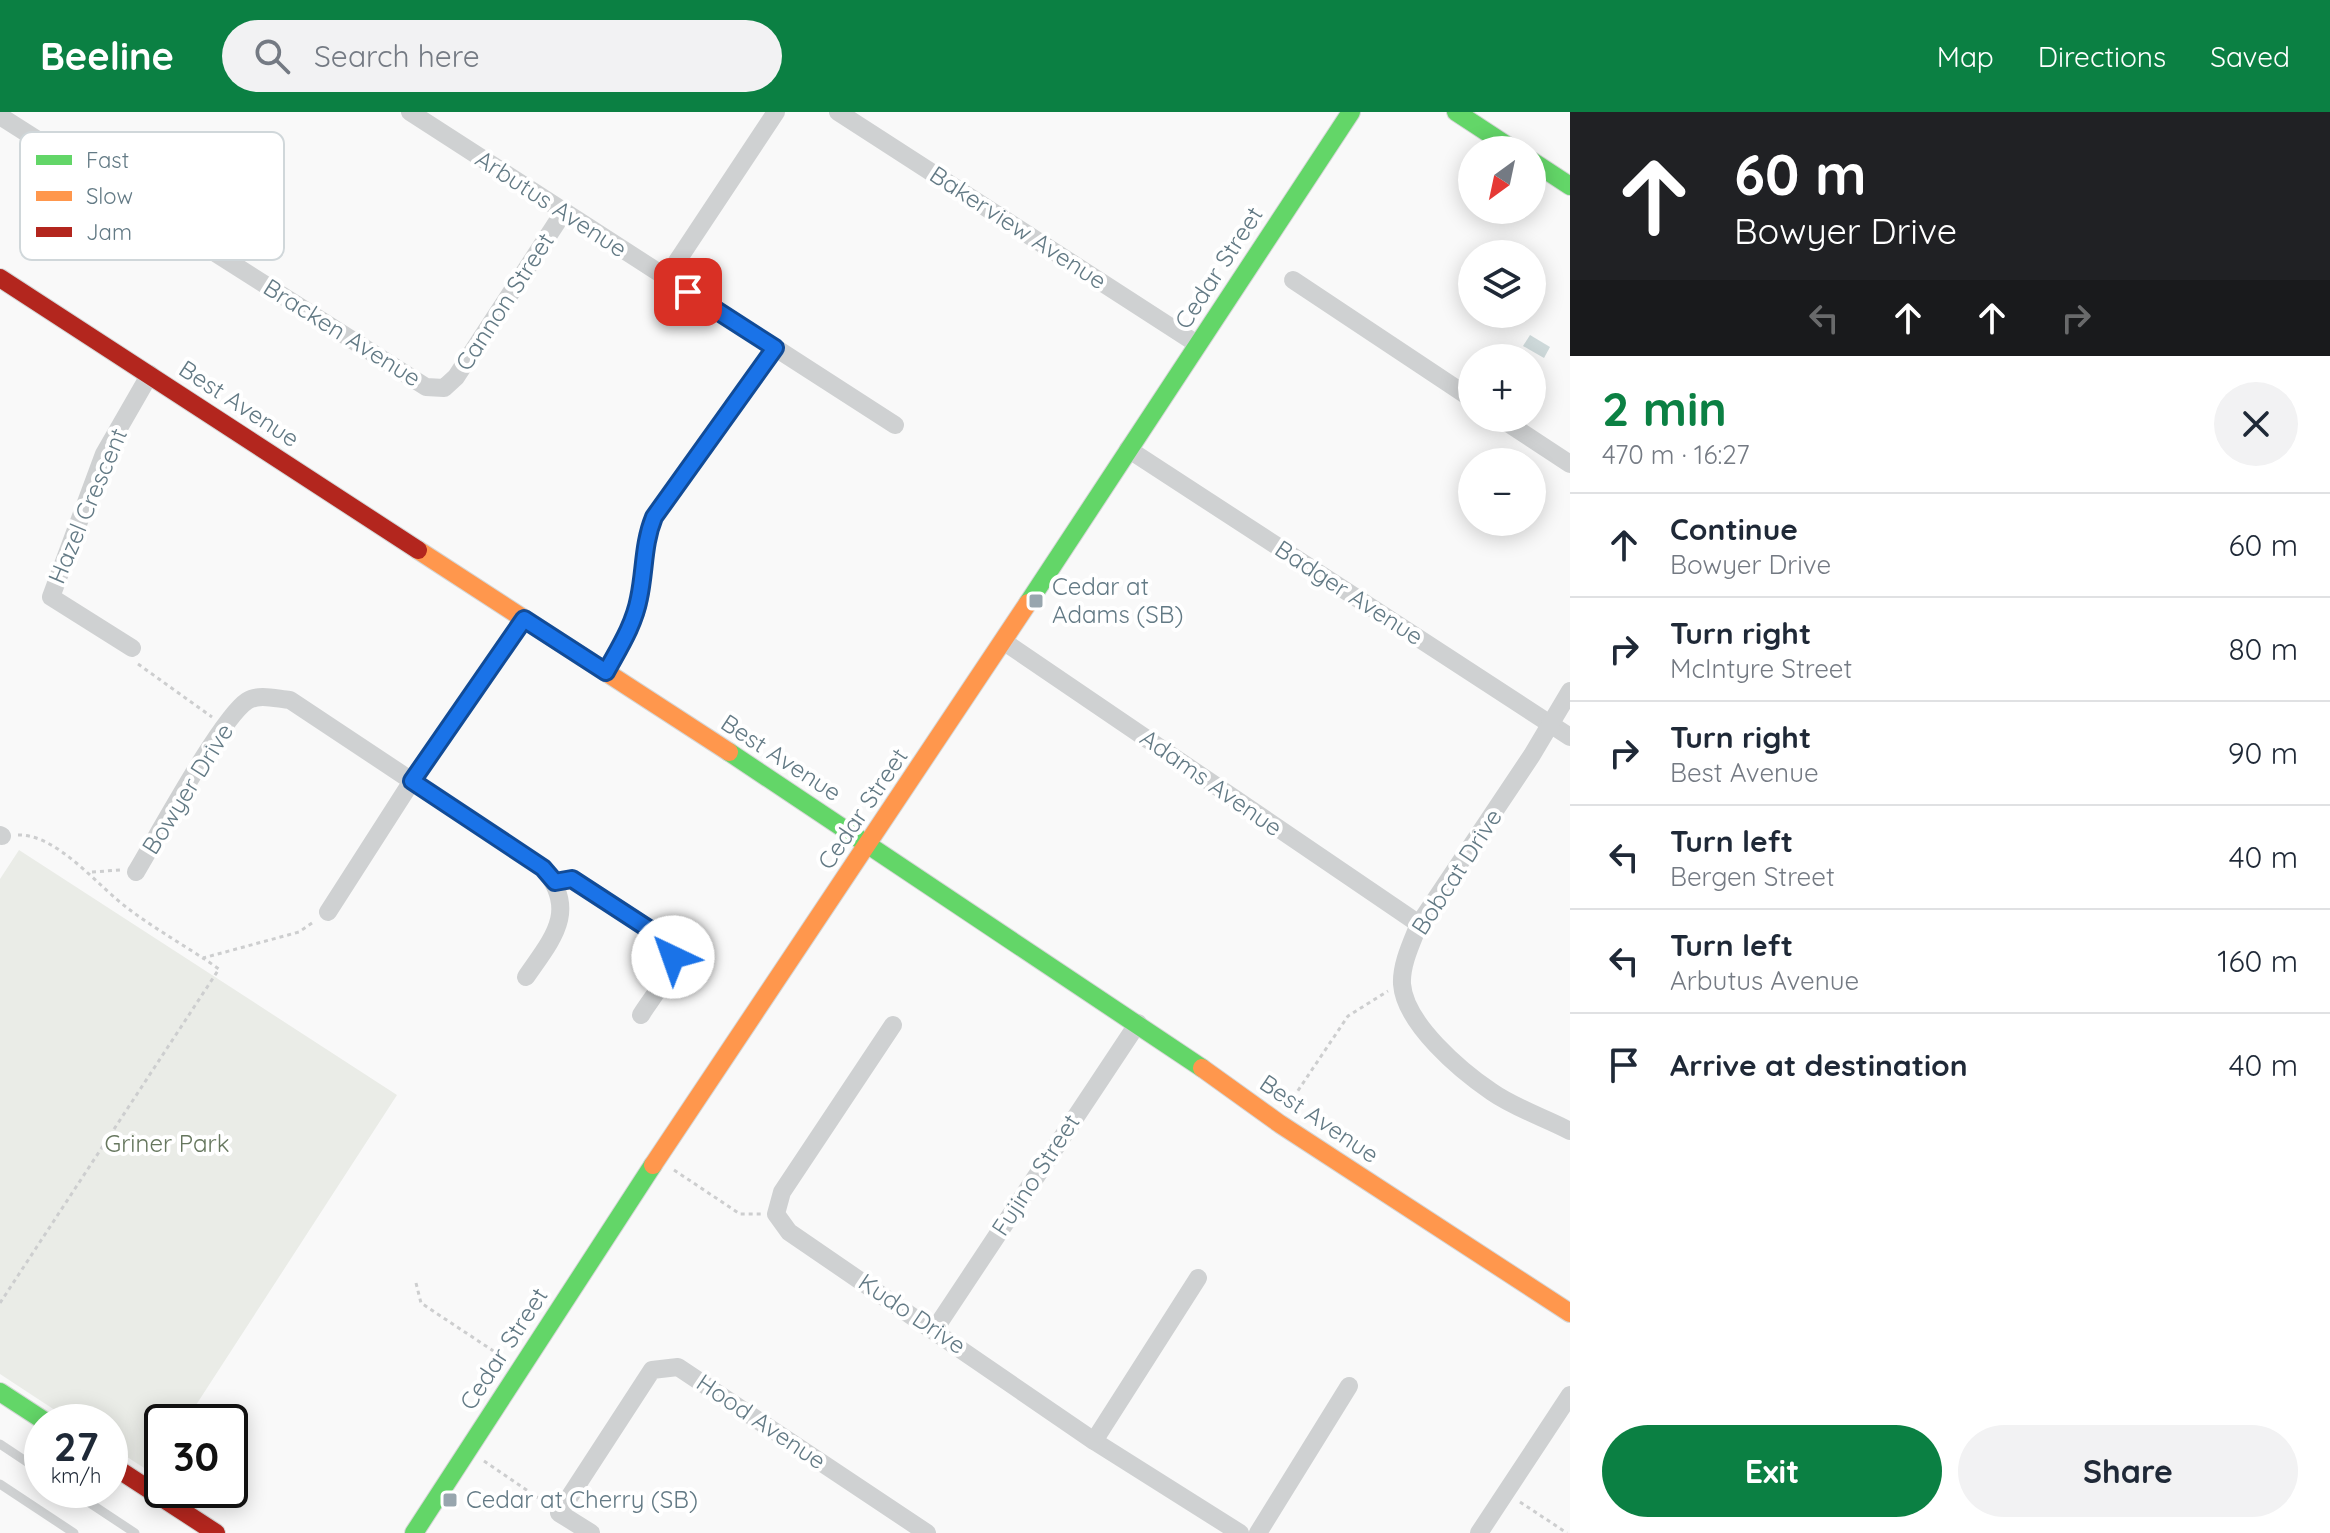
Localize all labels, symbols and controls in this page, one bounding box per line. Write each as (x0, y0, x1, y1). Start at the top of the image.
search box (222, 20, 782, 92)
text: Beeline (40, 32, 174, 80)
icon: search (250, 34, 294, 78)
text: Search here (314, 37, 480, 75)
text: Map (1937, 39, 1994, 74)
text: Directions (2038, 39, 2166, 74)
text: Saved (2210, 39, 2290, 74)
legend (20, 132, 284, 260)
north arrow (1458, 136, 1546, 224)
map controls (1458, 136, 1546, 536)
text: 60 m (1734, 139, 1867, 209)
street label: Arbutus Avenue (470, 143, 633, 263)
icon: ahead (1602, 144, 1706, 248)
text: Fast (86, 146, 129, 174)
street label: Bakerview Avenue (925, 159, 1112, 295)
text: Slow (86, 182, 133, 210)
street label: Cedar Street (1168, 201, 1269, 334)
text: Bowyer Drive (1734, 208, 1957, 253)
text: Jam (86, 218, 132, 246)
street label: Cannon Street (448, 227, 560, 376)
button: layers (1458, 240, 1546, 328)
pin (654, 258, 722, 326)
icon: arrive (666, 270, 710, 314)
street label: Bracken Avenue (258, 272, 427, 393)
icon: left (1802, 296, 1846, 340)
icon: ahead (1886, 296, 1930, 340)
icon: ahead (1970, 296, 2014, 340)
icon: right (2054, 296, 2098, 340)
button: + (1458, 344, 1546, 432)
street label: Best Avenue (174, 353, 305, 453)
text: 2 min (1602, 378, 1727, 438)
button: close (2214, 382, 2298, 466)
street label: Hazel Crescent (41, 423, 133, 588)
text: 470 m · 16:27 (1602, 438, 1750, 471)
button: − (1458, 448, 1546, 536)
text: Continue (1670, 510, 1798, 548)
icon: ahead (1602, 523, 1646, 567)
text: 60 m (2228, 526, 2298, 564)
street label: Badger Avenue (1270, 533, 1429, 651)
text: Bowyer Drive (1670, 548, 1831, 581)
place label: Cedar at Adams (SB) (1052, 571, 1183, 629)
marker: Cedar at Adams (SB) (1027, 592, 1045, 610)
text: Turn right (1670, 614, 1811, 652)
icon: right (1602, 627, 1646, 671)
text: 80 m (2228, 630, 2298, 668)
text: McIntyre Street (1670, 652, 1852, 685)
street label: Best Avenue (716, 707, 847, 807)
street label: Bowyer Drive (135, 717, 239, 860)
text: Turn right (1670, 718, 1811, 756)
street label: Adams Avenue (1135, 722, 1288, 842)
icon: right (1602, 731, 1646, 775)
text: 90 m (2228, 734, 2298, 772)
street label: Cedar Street (811, 742, 914, 875)
text: Best Avenue (1670, 756, 1819, 789)
street label: Bobcat Drive (1404, 803, 1508, 940)
text: Turn left (1670, 822, 1793, 860)
icon: left (1602, 835, 1646, 879)
text: 40 m (2229, 838, 2298, 876)
text: Bergen Street (1670, 860, 1835, 893)
position arrow (631, 915, 715, 999)
text: Turn left (1670, 926, 1793, 964)
icon: left (1602, 939, 1646, 983)
text: 160 m (2217, 942, 2298, 980)
text: Arbutus Avenue (1670, 964, 1859, 997)
icon: arrive (1602, 1043, 1646, 1087)
text: Arrive at destination (1670, 1046, 1968, 1084)
text: 40 m (2229, 1046, 2298, 1084)
street label: Best Avenue (1254, 1067, 1385, 1169)
street label: Fujino Street (985, 1108, 1086, 1241)
park label: Griner Park (104, 1128, 230, 1158)
street label: Kudo Drive (853, 1266, 972, 1360)
street label: Cedar Street (453, 1282, 554, 1415)
street label: Hood Avenue (691, 1367, 832, 1475)
speed limit sign: 30 (144, 1404, 248, 1508)
text: 27 (54, 1421, 98, 1471)
button: Exit (1602, 1425, 1942, 1517)
button: Share (1958, 1425, 2298, 1517)
text: km/h (51, 1463, 101, 1488)
place label: Cedar at Cherry (SB) (466, 1484, 698, 1514)
marker: Cedar at Cherry (SB) (441, 1491, 459, 1509)

